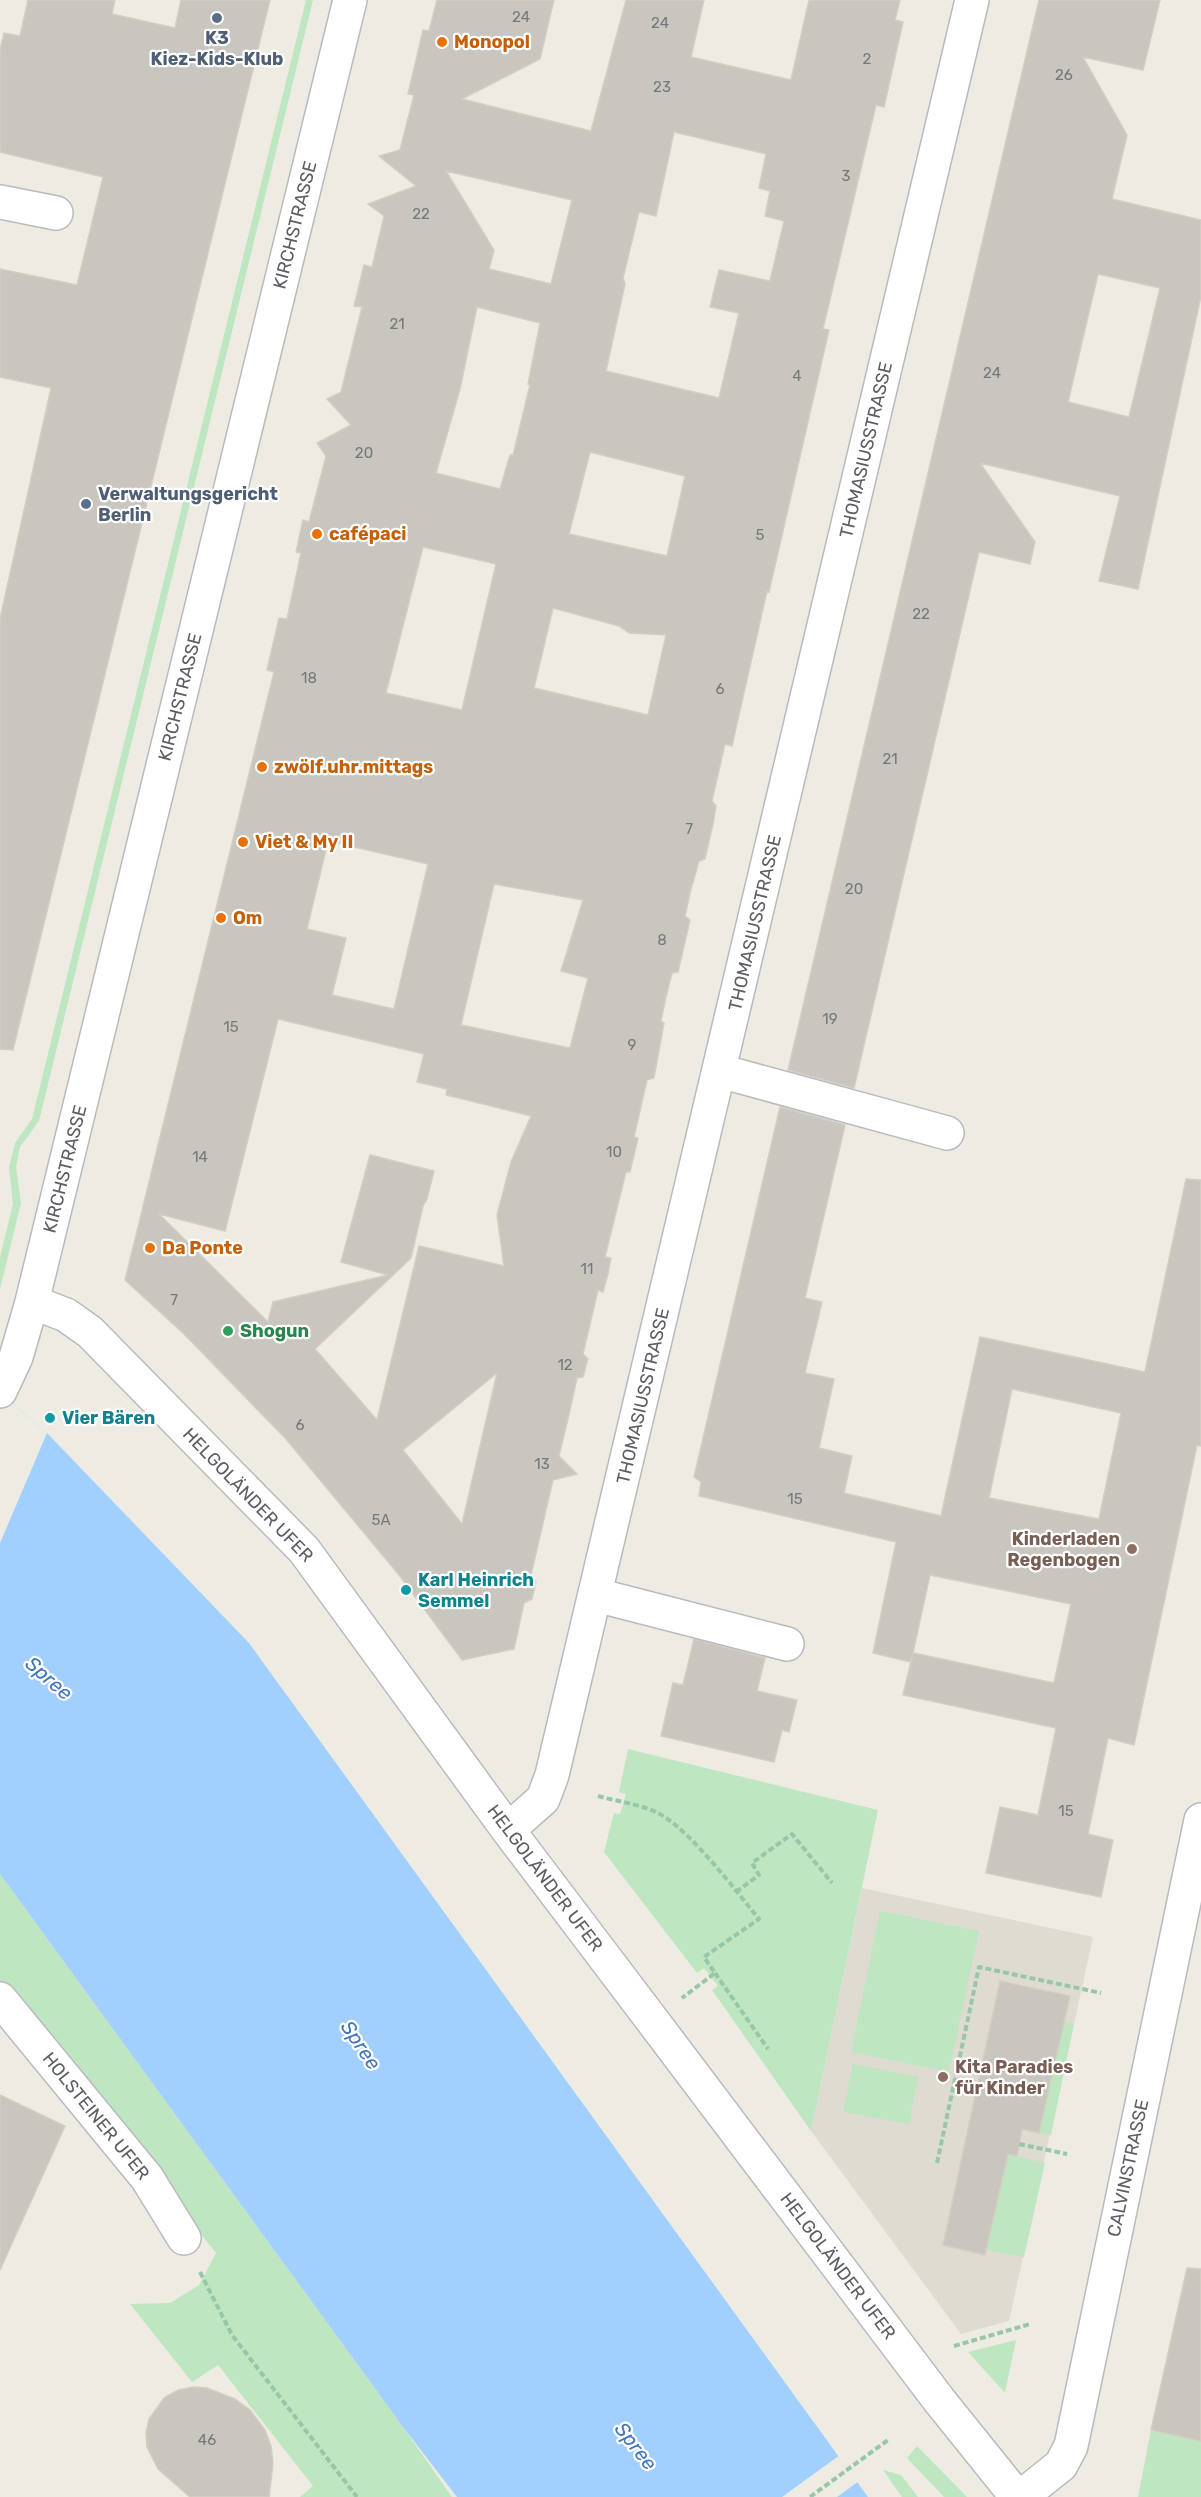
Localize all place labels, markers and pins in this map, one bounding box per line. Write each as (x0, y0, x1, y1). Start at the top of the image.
marker: K3 Kiez-Kids-Klub (210, 11, 224, 25)
place label: K3 Kiez-Kids-Klub (151, 27, 283, 70)
place label: Monopol (454, 31, 530, 53)
marker: Monopol (435, 35, 449, 49)
place label: Verwaltungsgericht Berlin (98, 483, 278, 526)
marker: Verwaltungsgericht Berlin (79, 497, 93, 511)
place label: cafépaci (329, 523, 406, 545)
marker: cafépaci (310, 527, 324, 541)
place label: zwölf.uhr.mittags (274, 756, 433, 778)
marker: zwölf.uhr.mittags (255, 760, 269, 774)
place label: Viet & My II (255, 831, 353, 853)
marker: Viet & My II (236, 835, 250, 849)
place label: Om (233, 907, 262, 929)
marker: Om (214, 911, 228, 925)
place label: Da Ponte (162, 1237, 243, 1259)
marker: Da Ponte (143, 1241, 157, 1255)
place label: Shogun (240, 1320, 309, 1342)
marker: Shogun (221, 1324, 235, 1338)
place label: Vier Bären (62, 1407, 155, 1429)
marker: Vier Bären (43, 1411, 57, 1425)
place label: Kinderladen Regenbogen (1007, 1528, 1120, 1571)
marker: Kinderladen Regenbogen (1125, 1542, 1139, 1556)
place label: Karl Heinrich Semmel (418, 1569, 534, 1612)
marker: Karl Heinrich Semmel (399, 1583, 413, 1597)
place label: Kita Paradies für Kinder (955, 2056, 1073, 2099)
marker: Kita Paradies für Kinder (936, 2070, 950, 2084)

